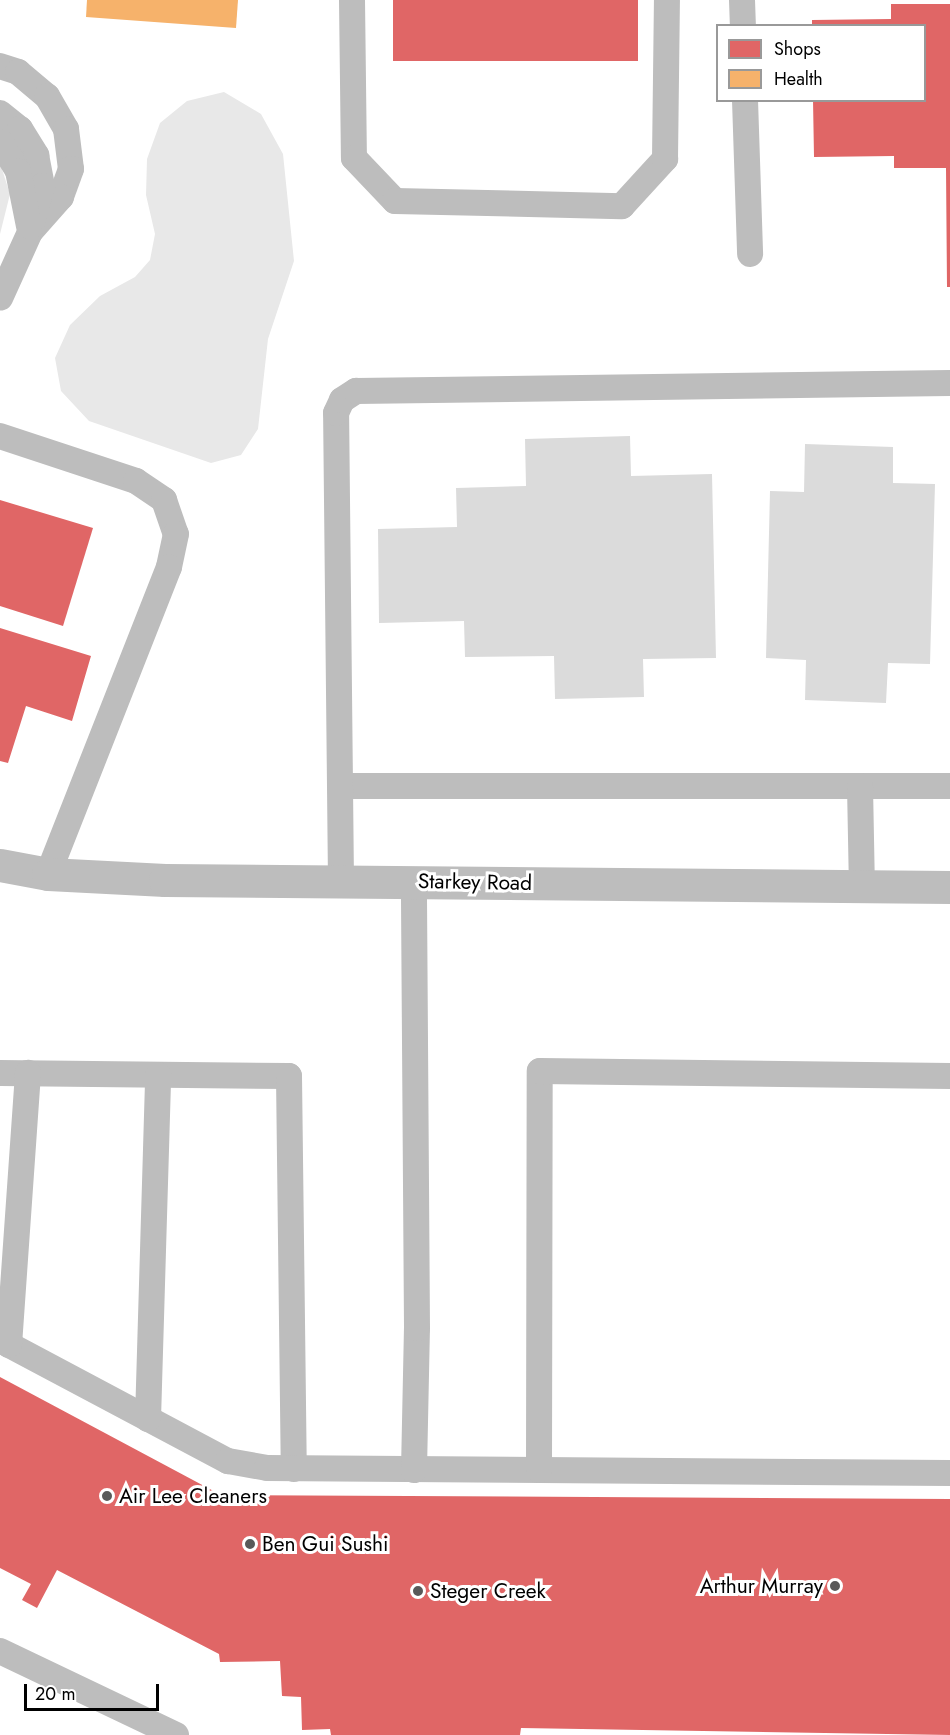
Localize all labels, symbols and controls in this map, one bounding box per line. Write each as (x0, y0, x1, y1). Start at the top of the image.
legend (716, 24, 926, 102)
text: Shops (774, 36, 821, 62)
text: Health (774, 66, 823, 92)
street label: Starkey Road (418, 868, 532, 896)
place label: Air Lee Cleaners (119, 1483, 267, 1509)
marker: Air Lee Cleaners (100, 1489, 114, 1503)
place label: Ben Gui Sushi (262, 1531, 388, 1557)
marker: Ben Gui Sushi (243, 1537, 257, 1551)
place label: Arthur Murray (700, 1573, 823, 1599)
place label: Steger Creek (430, 1578, 546, 1604)
marker: Arthur Murray (828, 1579, 842, 1593)
marker: Steger Creek (411, 1584, 425, 1598)
scale bar (27, 1672, 162, 1710)
text: 20 m (35, 1681, 75, 1707)

